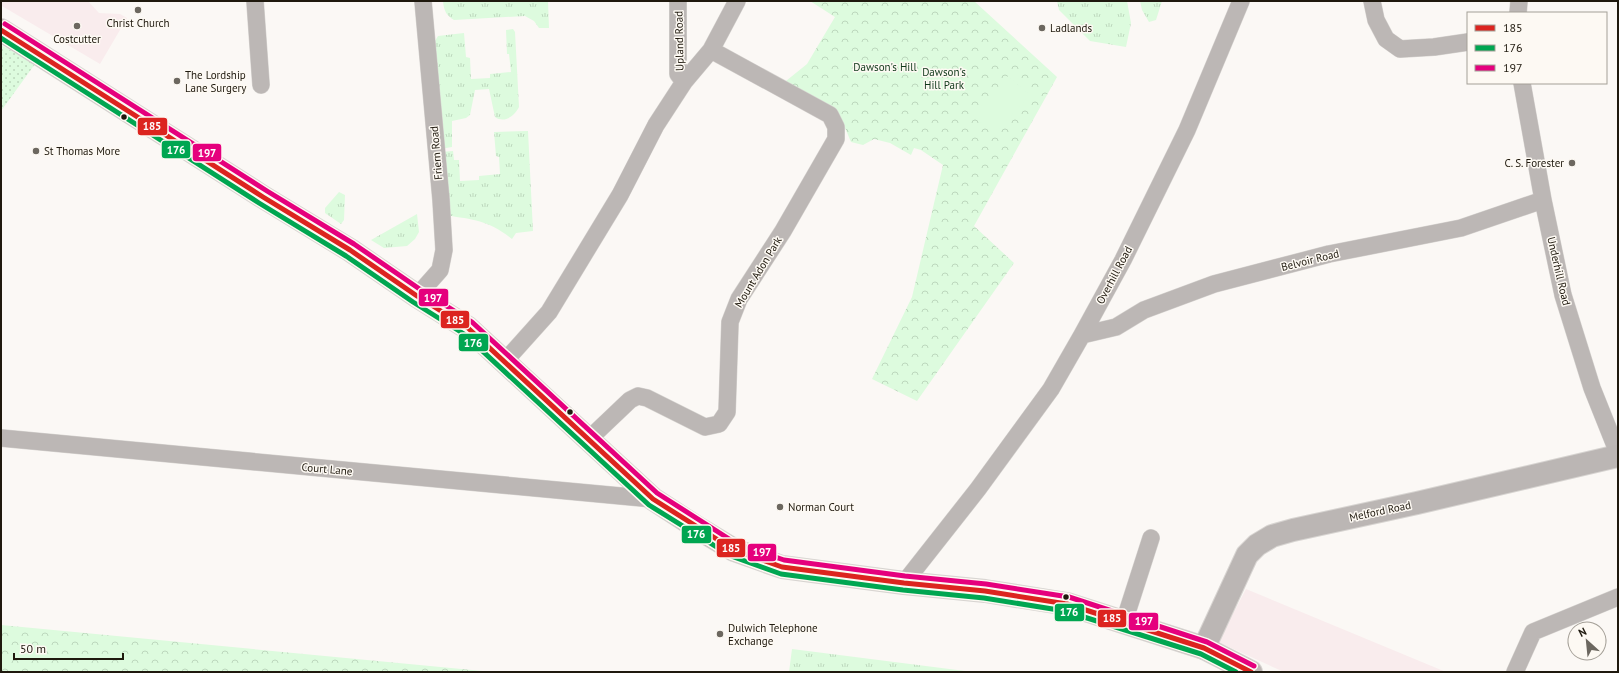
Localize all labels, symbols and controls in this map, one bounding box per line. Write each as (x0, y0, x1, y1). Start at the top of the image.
marker: Christ Church (133, 5, 143, 15)
street label: Upland Road (671, 11, 687, 71)
legend (1467, 12, 1607, 84)
place label: Christ Church (106, 16, 170, 30)
text: 185 (1503, 20, 1523, 35)
marker: Costcutter (72, 21, 82, 31)
place label: Ladlands (1050, 21, 1092, 35)
marker: Ladlands (1037, 23, 1047, 33)
place label: Costcutter (53, 32, 101, 46)
text: 176 (1503, 40, 1523, 55)
park label: Dawson's Hill (853, 60, 917, 74)
text: 197 (1503, 60, 1523, 75)
park label: Dawson's Hill Park (922, 65, 966, 92)
place label: The Lordship Lane Surgery (185, 68, 247, 95)
marker: The Lordship Lane Surgery (172, 76, 182, 86)
unlabelled marker (119, 112, 129, 122)
line badge: 185 (137, 117, 168, 136)
text: 185 (143, 119, 161, 133)
street label: Friern Road (427, 125, 445, 180)
line badge: 176 (161, 140, 191, 159)
text: 176 (167, 143, 185, 157)
line badge: 197 (192, 143, 222, 162)
place label: St Thomas More (44, 144, 120, 158)
marker: St Thomas More (31, 146, 41, 156)
text: 197 (198, 146, 216, 160)
place label: C. S. Forester (1505, 156, 1564, 170)
marker: C. S. Forester (1567, 158, 1577, 168)
street label: Mount Adon Park (731, 233, 785, 310)
street label: Underhill Road (1544, 235, 1574, 307)
street label: Overhill Road (1093, 244, 1135, 306)
street label: Belvoir Road (1280, 246, 1340, 274)
line badge: 197 (418, 288, 449, 307)
text: 197 (424, 291, 442, 305)
line badge: 185 (440, 310, 470, 329)
text: 185 (446, 313, 464, 327)
line badge: 176 (458, 333, 489, 352)
text: 176 (464, 336, 482, 350)
unlabelled marker (565, 407, 575, 417)
street label: Court Lane (301, 460, 353, 478)
street label: Melford Road (1348, 498, 1412, 524)
place label: Norman Court (788, 500, 854, 514)
marker: Norman Court (775, 502, 785, 512)
line badge: 176 (681, 525, 712, 544)
text: 176 (687, 527, 705, 541)
line badge: 185 (716, 538, 746, 558)
text: 185 (722, 541, 740, 555)
line badge: 197 (747, 543, 777, 562)
text: 197 (753, 545, 771, 559)
unlabelled marker (1061, 592, 1071, 602)
line badge: 176 (1054, 603, 1085, 622)
text: 176 (1060, 605, 1078, 619)
line badge: 185 (1097, 609, 1127, 628)
text: 185 (1103, 611, 1121, 625)
line badge: 197 (1128, 612, 1159, 631)
text: 197 (1135, 614, 1153, 628)
place label: Dulwich Telephone Exchange (728, 621, 818, 648)
north arrow (1567, 621, 1607, 661)
text: N (1576, 624, 1589, 640)
marker: Dulwich Telephone Exchange (715, 629, 725, 639)
scale bar (14, 635, 123, 661)
text: 50 m (20, 641, 46, 656)

